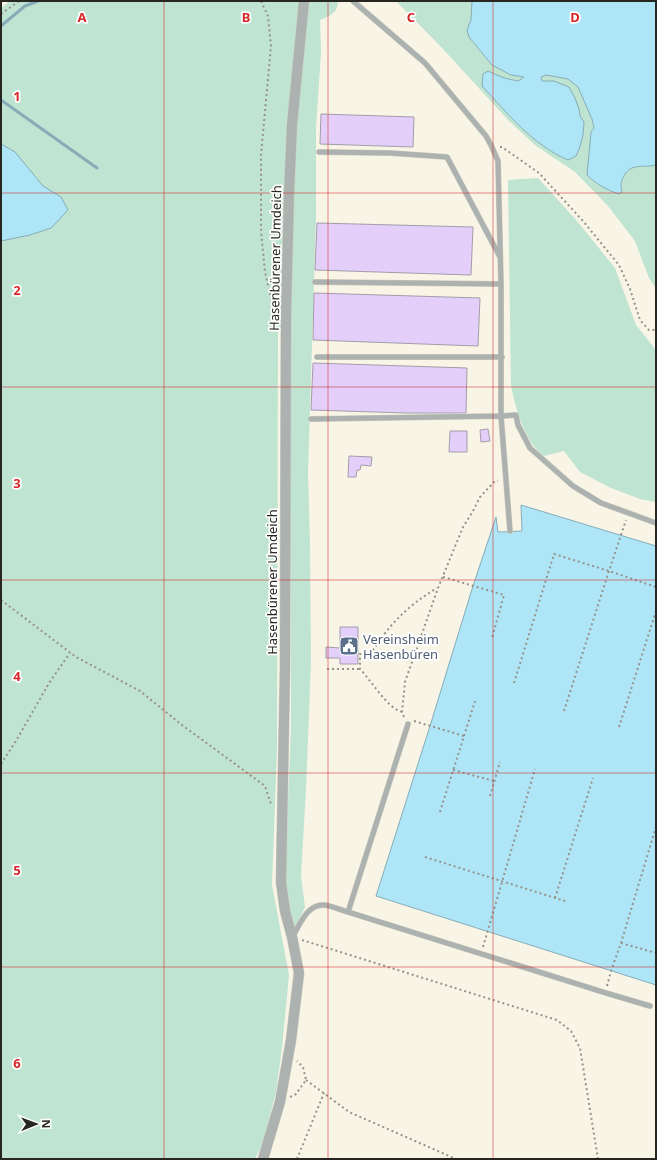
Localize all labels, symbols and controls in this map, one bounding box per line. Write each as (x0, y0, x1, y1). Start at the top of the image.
text: A (78, 8, 87, 26)
text: B (242, 8, 250, 26)
text: C (407, 8, 415, 26)
text: D (570, 8, 580, 26)
text: 1 (13, 87, 21, 105)
street label: Hasenbürener Umdeich (265, 185, 285, 331)
text: 2 (13, 281, 21, 299)
text: 3 (13, 474, 21, 492)
street label: Hasenbürener Umdeich (263, 509, 281, 655)
place label: Vereinsheim Hasenbüren (363, 630, 439, 663)
public building icon: Vereinsheim Hasenbüren (338, 635, 360, 657)
text: 4 (13, 667, 21, 685)
text: 5 (13, 861, 21, 879)
text: 6 (13, 1054, 21, 1072)
north arrow (16, 1104, 56, 1144)
text: N (39, 1119, 54, 1128)

